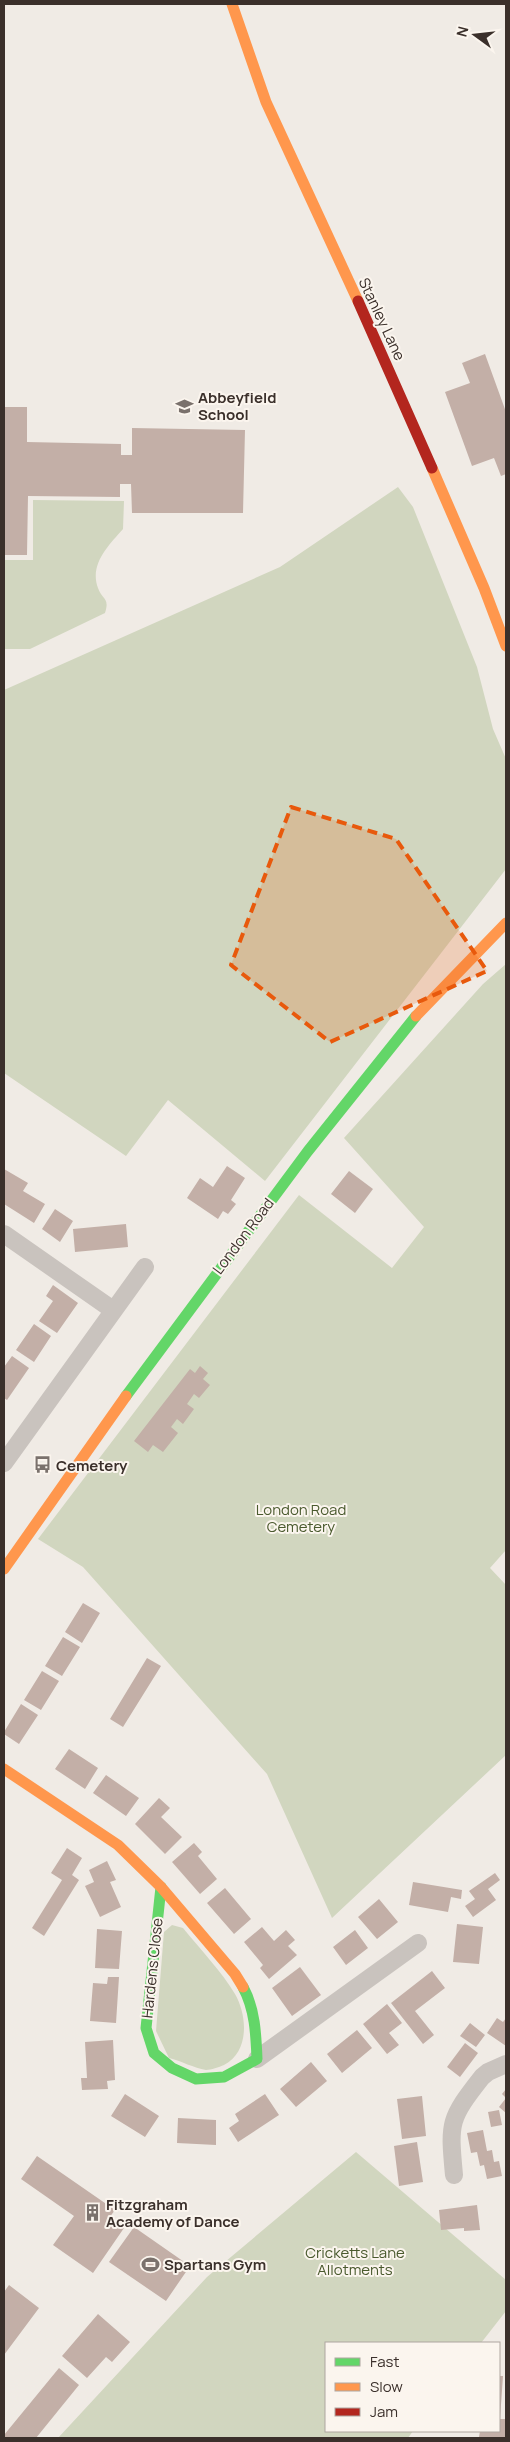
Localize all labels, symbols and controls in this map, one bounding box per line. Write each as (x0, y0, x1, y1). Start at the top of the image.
north arrow (450, 10, 500, 60)
text: N (451, 24, 472, 39)
street label: Stanley Lane (354, 274, 410, 364)
place label: Abbeyfield School (198, 387, 276, 425)
school or university icon: Abbeyfield School (174, 396, 194, 416)
street label: London Road (207, 1193, 279, 1279)
bus stop icon: Cemetery (32, 1455, 52, 1475)
place label: Cemetery (56, 1455, 128, 1476)
park label: London Road Cemetery (256, 1499, 346, 1537)
street label: Hardens Close (136, 1917, 168, 2019)
place label: Fitzgraham Academy of Dance (106, 2194, 240, 2232)
building icon: Fitzgraham Academy of Dance (82, 2203, 102, 2223)
park label: Cricketts Lane Allotments (305, 2242, 405, 2280)
sports icon: Spartans Gym (140, 2254, 160, 2274)
place label: Spartans Gym (164, 2254, 266, 2275)
legend (325, 2342, 500, 2432)
text: Fast (370, 2351, 399, 2372)
text: Slow (370, 2376, 403, 2397)
text: Jam (370, 2401, 398, 2422)

